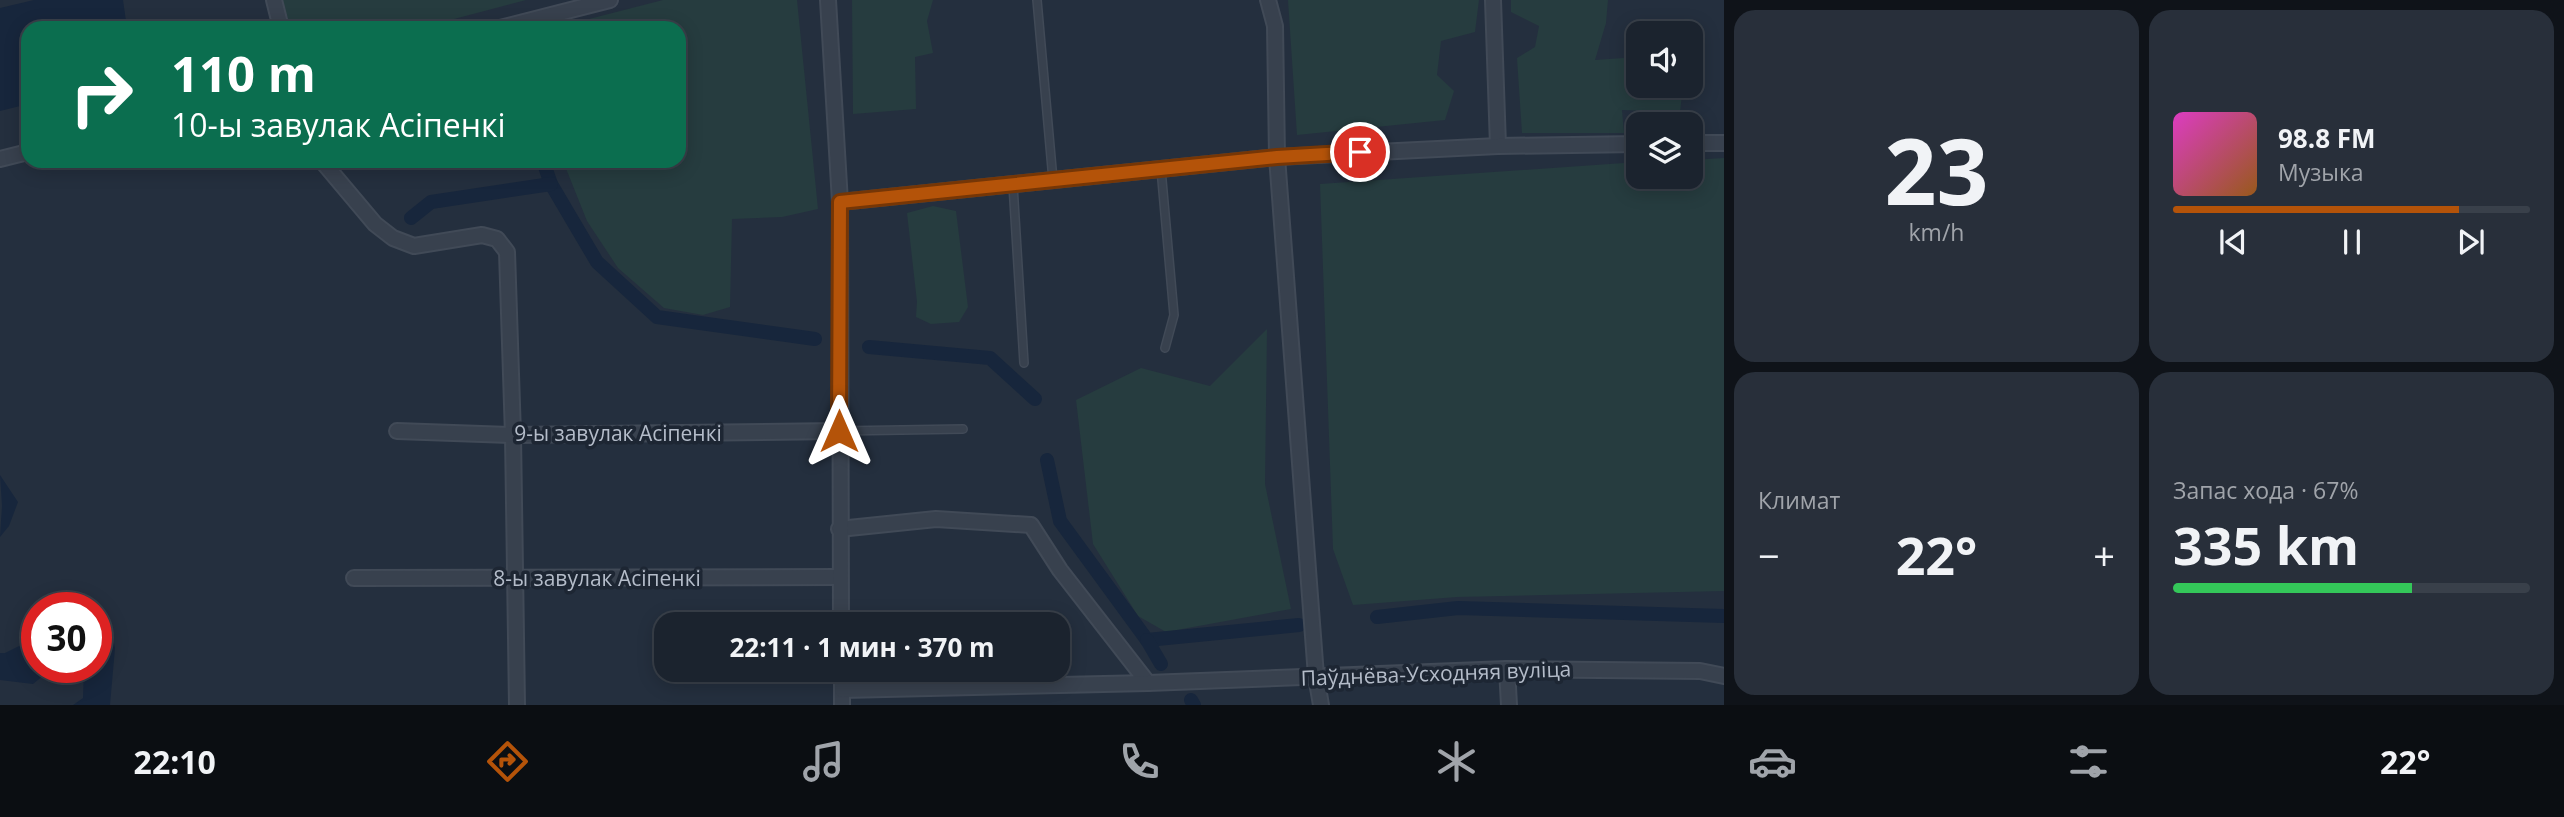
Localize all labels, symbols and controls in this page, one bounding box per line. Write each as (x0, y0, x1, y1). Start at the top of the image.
map controls (1626, 21, 1703, 189)
button: sound (1626, 21, 1703, 98)
text: 110 m (171, 40, 316, 106)
icon: right (56, 49, 147, 140)
text: 10-ы завулак Асіпенкі (171, 103, 506, 146)
text: 23 (1884, 108, 1989, 232)
button: layers (1626, 112, 1703, 189)
text: 98.8 FM (2278, 120, 2376, 156)
pin (1330, 122, 1390, 182)
icon: arrive (1341, 133, 1379, 171)
text: Музыка (2278, 156, 2364, 188)
text: km/h (1909, 216, 1964, 248)
icon: previous (2214, 223, 2252, 261)
icon: pause (2333, 223, 2371, 261)
icon: next (2452, 223, 2490, 261)
position arrow (802, 394, 876, 468)
street label: 9-ы завулак Асіпенкі (514, 419, 722, 447)
text: Запас хода · 67% (2173, 474, 2358, 506)
text: Климат (1758, 484, 1840, 516)
text: 335 km (2173, 509, 2359, 580)
text: 22° (1896, 519, 1977, 590)
text: − (1758, 529, 1780, 581)
text: + (2093, 529, 2115, 581)
street label: 8-ы завулак Асіпенкі (493, 564, 701, 592)
speed limit sign: 30 (21, 592, 112, 683)
text: 22:11 · 1 мин · 370 m (729, 629, 995, 665)
street label: Паўднёва-Усходняя вуліца (1300, 654, 1572, 692)
icon: directions (483, 737, 532, 786)
icon: music (799, 737, 848, 786)
icon: phone (1115, 737, 1164, 786)
icon: climate (1432, 737, 1481, 786)
icon: car (1748, 737, 1797, 786)
icon: filters (2064, 737, 2113, 786)
text: 22:10 (134, 740, 216, 783)
text: 22° (2380, 740, 2430, 783)

